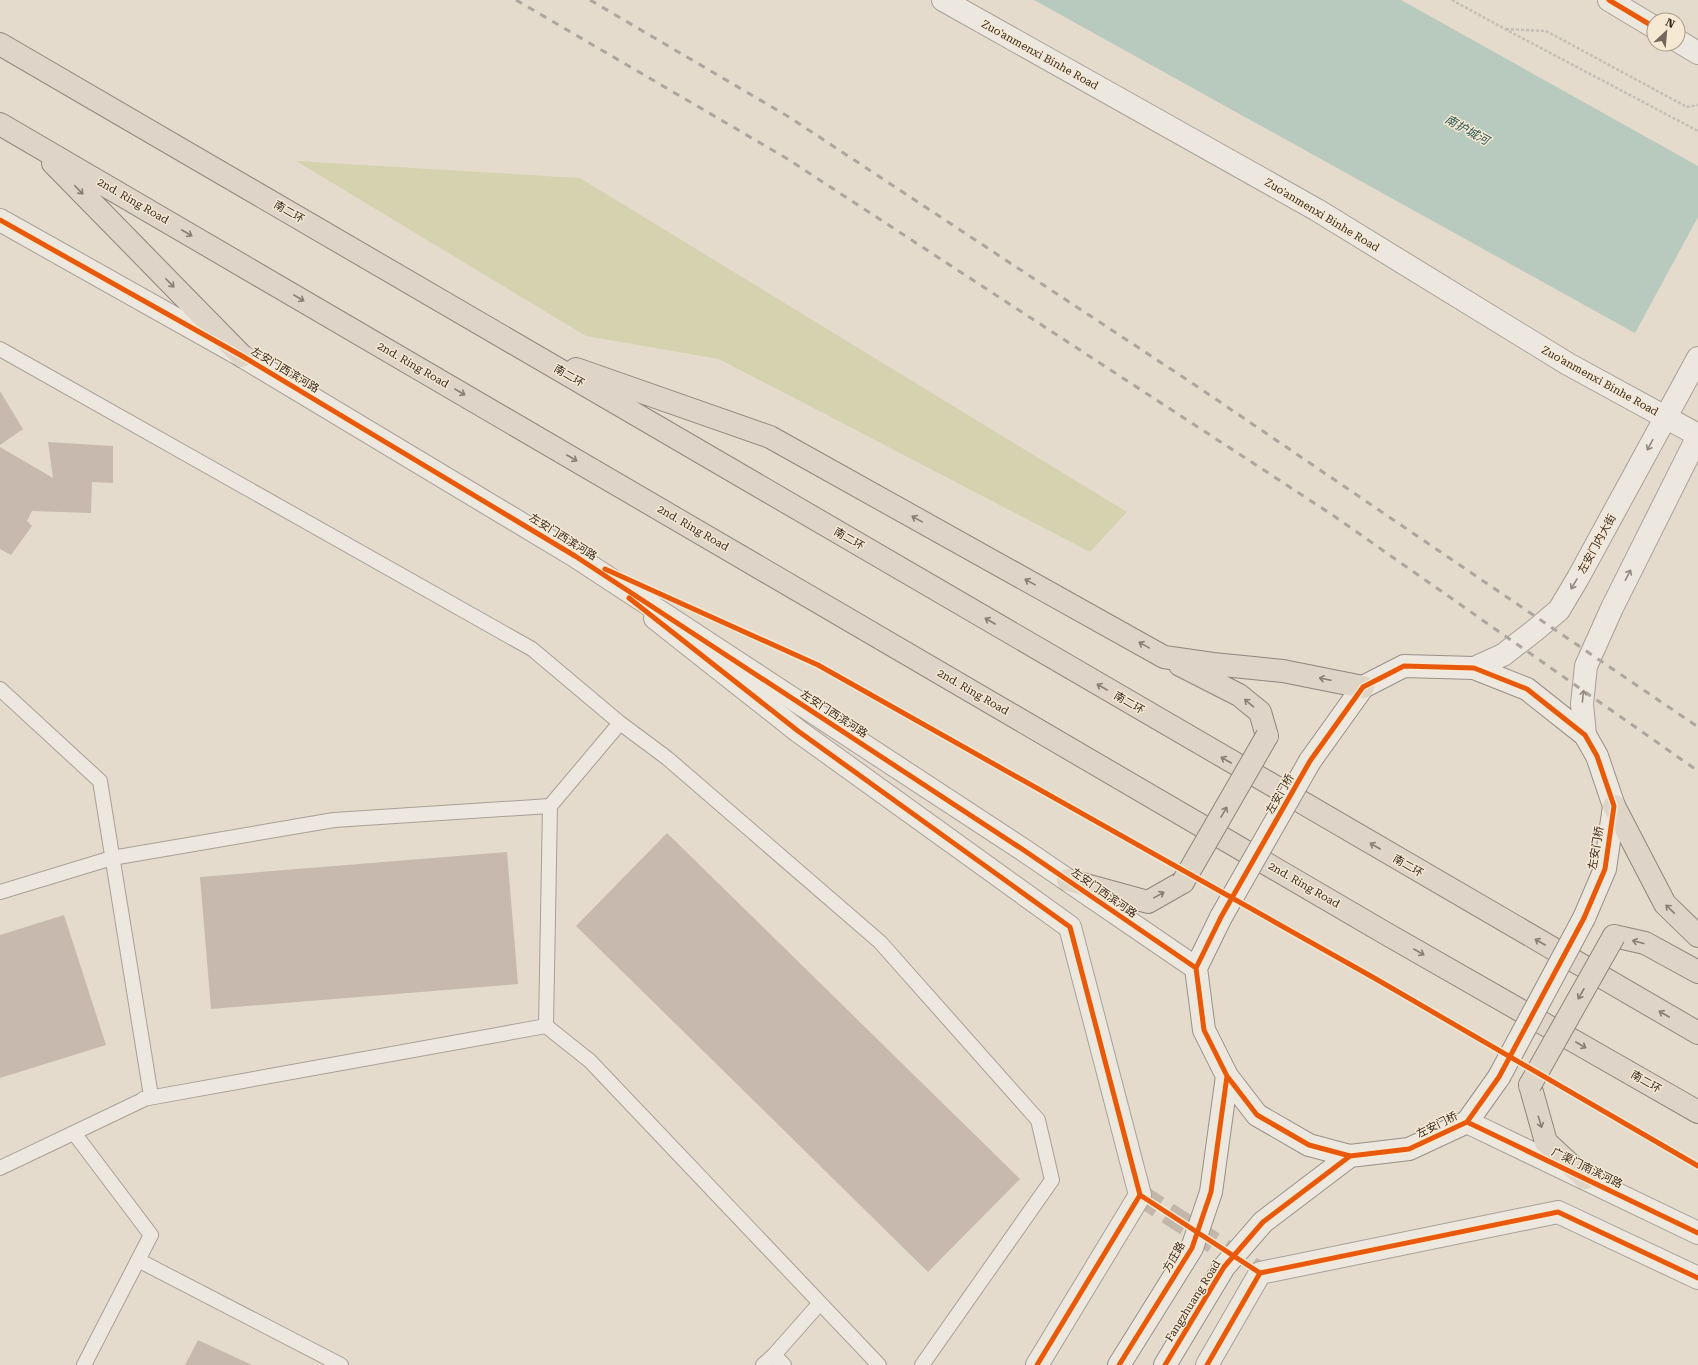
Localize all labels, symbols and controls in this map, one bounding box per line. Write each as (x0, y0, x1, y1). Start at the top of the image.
north arrow (1646, 12, 1686, 52)
text: N (1664, 16, 1677, 31)
street label: Zuo'anmenxi Binhe Road (979, 17, 1101, 93)
water label: 南护城河 (1443, 112, 1493, 149)
street label: 2nd. Ring Road (95, 175, 171, 227)
street label: Zuo'anmenxi Binhe Road (1262, 176, 1382, 254)
one-way arrow (74, 185, 84, 195)
street label: 南二环 (271, 198, 307, 226)
one-way arrow (181, 229, 193, 237)
one-way arrow (166, 278, 175, 288)
one-way arrow (293, 295, 305, 303)
street label: 2nd. Ring Road (375, 339, 451, 391)
street label: Zuo'anmenxi Binhe Road (1539, 343, 1661, 419)
street label: 左安门西滨河路 (249, 345, 321, 395)
street label: 南二环 (551, 362, 587, 390)
one-way arrow (454, 389, 466, 397)
one-way arrow (1646, 439, 1654, 451)
one-way arrow (566, 454, 578, 462)
street label: 2nd. Ring Road (655, 502, 731, 554)
street label: 左安门西滨河路 (527, 511, 599, 563)
street label: 左安门内大街 (1575, 512, 1619, 576)
one-way arrow (911, 514, 923, 522)
street label: 南二环 (831, 525, 867, 553)
one-way arrow (1625, 570, 1633, 582)
one-way arrow (1025, 578, 1037, 585)
one-way arrow (1570, 578, 1578, 590)
one-way arrow (984, 617, 996, 625)
one-way arrow (1138, 641, 1150, 649)
street label: 2nd. Ring Road (935, 666, 1011, 718)
one-way arrow (1319, 675, 1332, 683)
one-way arrow (1096, 682, 1108, 690)
street label: 左安门西滨河路 (798, 688, 870, 740)
street label: 南二环 (1111, 689, 1147, 717)
one-way arrow (1580, 690, 1587, 703)
one-way arrow (1244, 699, 1254, 708)
one-way arrow (1220, 755, 1232, 763)
street label: 左安门桥 (1263, 772, 1297, 816)
one-way arrow (1220, 806, 1228, 818)
street label: 左安门桥 (1586, 825, 1606, 871)
one-way arrow (1369, 842, 1381, 850)
street label: 南二环 (1390, 852, 1426, 880)
street label: 2nd. Ring Road (1266, 859, 1342, 911)
street label: 左安门西滨河路 (1069, 866, 1139, 920)
one-way arrow (1153, 891, 1165, 899)
one-way arrow (1665, 904, 1675, 914)
one-way arrow (1534, 937, 1546, 945)
one-way arrow (1632, 938, 1645, 945)
one-way arrow (1413, 949, 1425, 957)
one-way arrow (1577, 988, 1585, 1000)
one-way arrow (1658, 1009, 1670, 1017)
one-way arrow (1575, 1041, 1587, 1049)
street label: 南二环 (1628, 1068, 1664, 1096)
street label: 左安门桥 (1414, 1110, 1460, 1140)
one-way arrow (1537, 1116, 1544, 1129)
street label: 广渠门南滨河路 (1550, 1145, 1624, 1191)
street label: 方庄路 (1160, 1239, 1188, 1275)
street label: Fangzhuang Road (1163, 1258, 1223, 1344)

